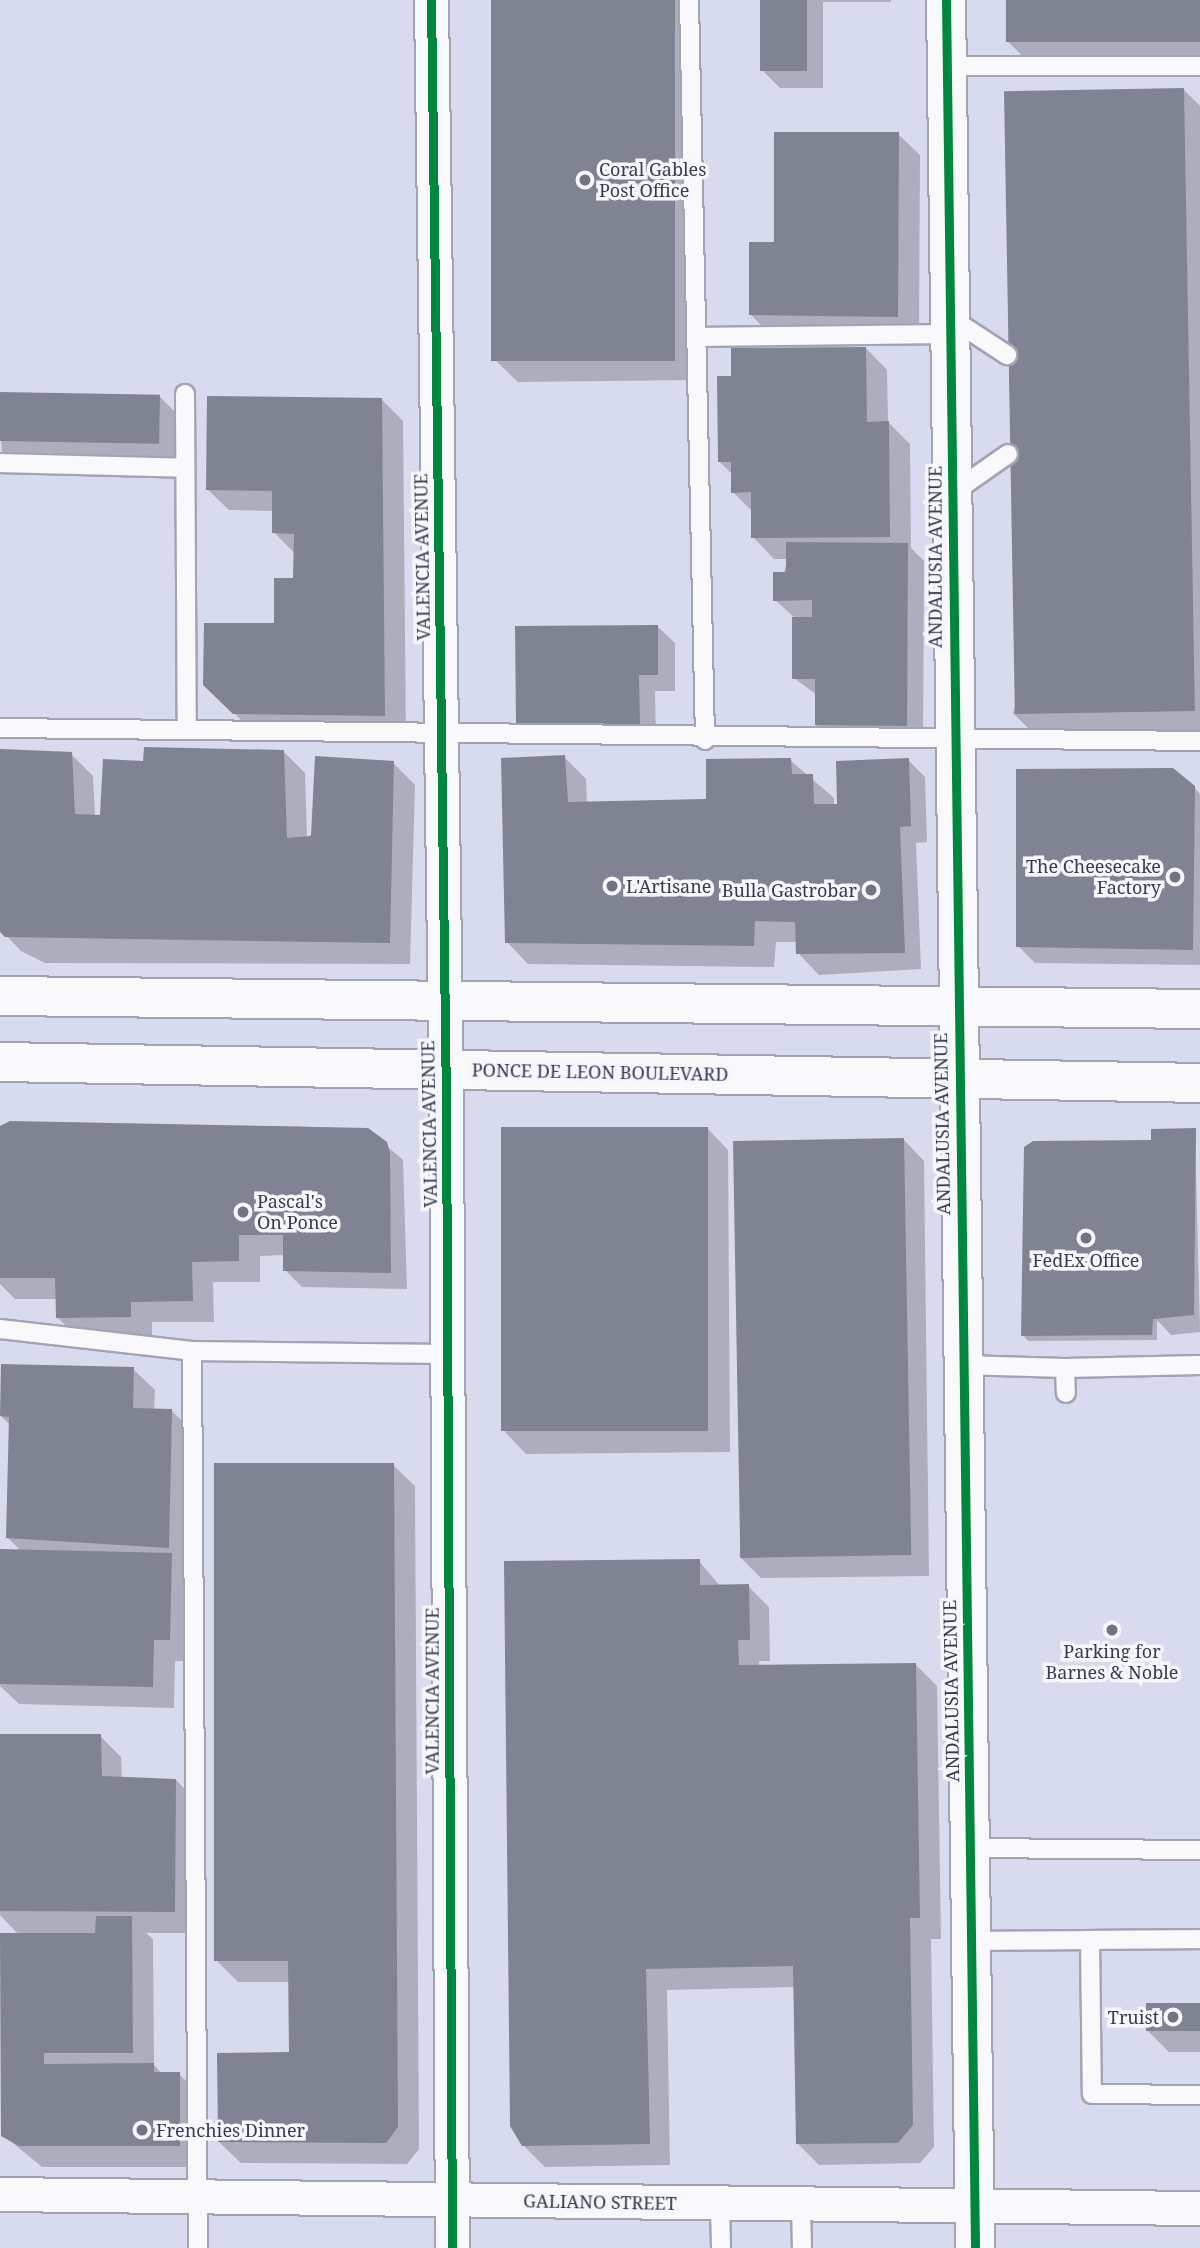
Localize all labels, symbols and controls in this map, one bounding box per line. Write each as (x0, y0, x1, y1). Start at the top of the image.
place label: Coral Gables Post Office (599, 159, 706, 202)
marker: Coral Gables Post Office (577, 172, 593, 188)
street label: ANDALUSIA AVENUE (924, 466, 946, 648)
street label: VALENCIA AVENUE (410, 473, 434, 641)
place label: The Cheesecake Factory (1026, 856, 1161, 898)
marker: The Cheesecake Factory (1167, 869, 1183, 885)
place label: L'Artisane (626, 875, 711, 897)
marker: L'Artisane (604, 878, 620, 894)
place label: Bulla Gastrobar (722, 879, 857, 901)
marker: Bulla Gastrobar (863, 882, 879, 898)
street label: ANDALUSIA AVENUE (930, 1033, 954, 1215)
street label: VALENCIA AVENUE (417, 1040, 441, 1208)
street label: PONCE DE LEON BOULEVARD (472, 1059, 728, 1085)
place label: Pascal's On Ponce (257, 1191, 338, 1234)
marker: Pascal's On Ponce (235, 1204, 251, 1220)
marker: FedEx Office (1078, 1230, 1094, 1246)
place label: FedEx Office (1033, 1249, 1139, 1271)
street label: ANDALUSIA AVENUE (939, 1600, 963, 1782)
street label: VALENCIA AVENUE (421, 1607, 443, 1775)
marker: Parking for Barnes & Noble (1104, 1622, 1120, 1638)
place label: Parking for Barnes & Noble (1046, 1641, 1178, 1684)
place label: Truist (1108, 2006, 1159, 2028)
marker: Truist (1165, 2009, 1181, 2025)
place label: Frenchies Dinner (156, 2119, 305, 2141)
marker: Frenchies Dinner (134, 2122, 150, 2138)
street label: GALIANO STREET (523, 2190, 677, 2214)

